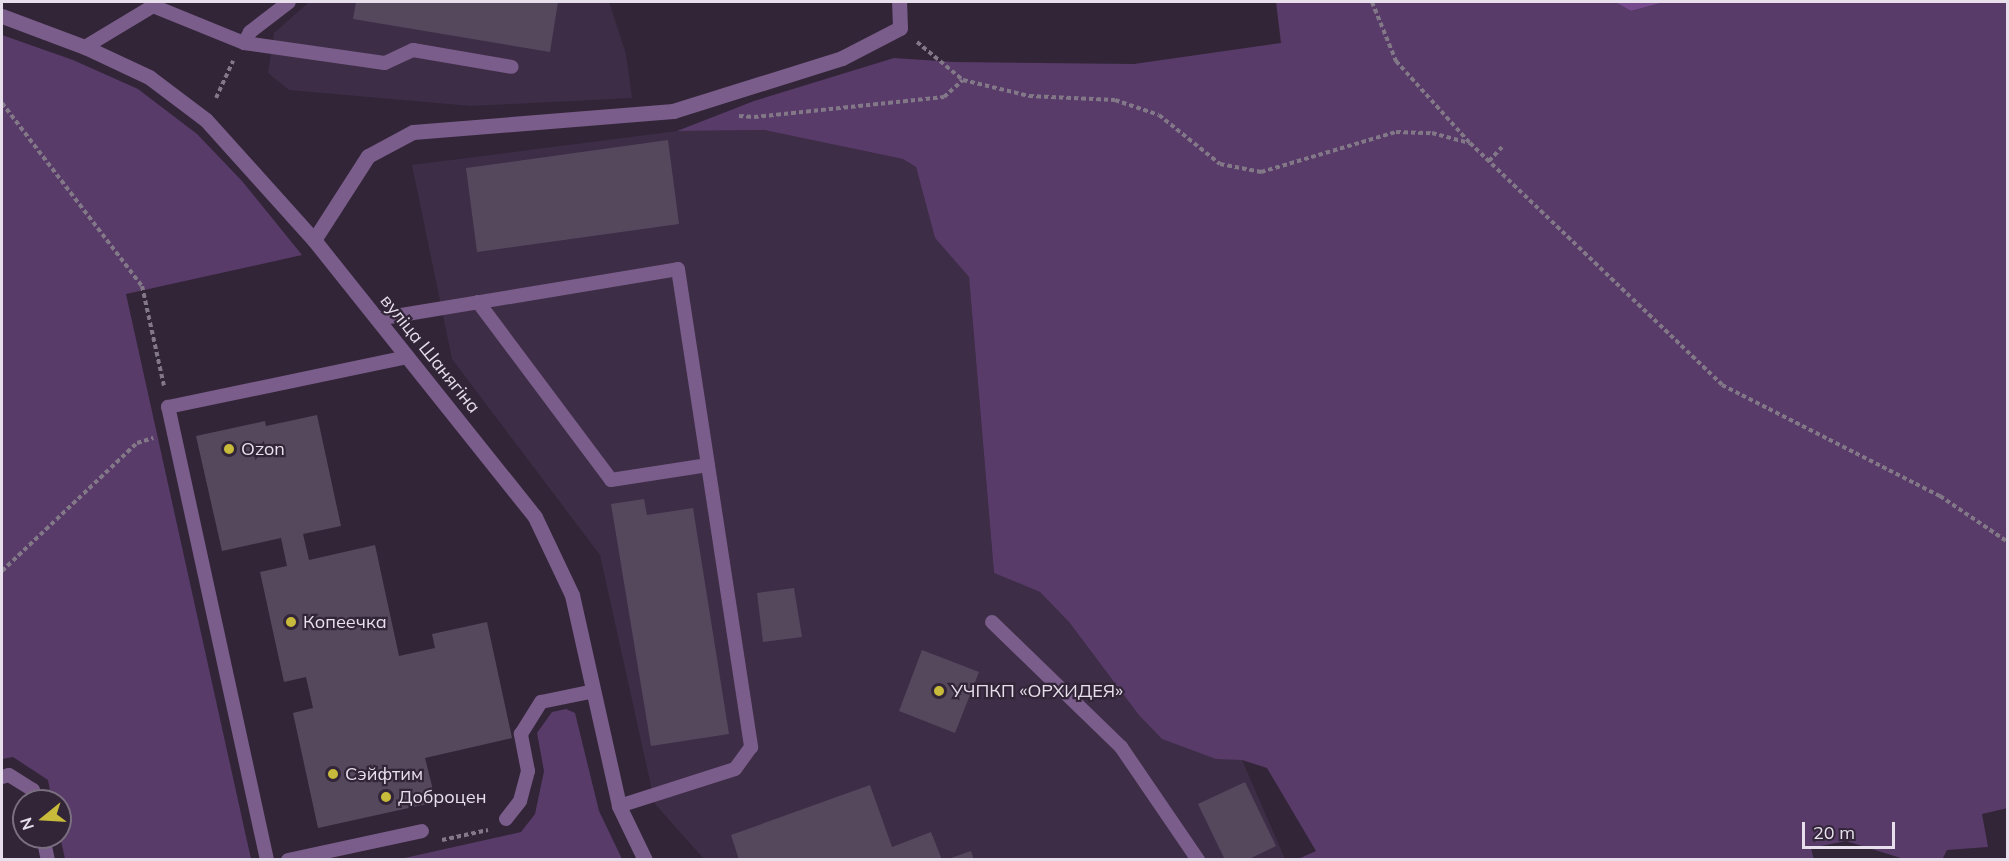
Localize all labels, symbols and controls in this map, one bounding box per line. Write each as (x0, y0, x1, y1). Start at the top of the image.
street label: вуліца Шанягіна (376, 290, 484, 418)
place label: Ozon (241, 438, 285, 460)
marker: Ozon (222, 442, 236, 456)
place label: Копеечка (303, 611, 387, 633)
marker: Копеечка (284, 615, 298, 629)
place label: УЧПКП «ОРХИДЕЯ» (951, 680, 1123, 702)
marker: УЧПКП «ОРХИДЕЯ» (932, 684, 946, 698)
place label: Сэйфтим (345, 763, 423, 785)
marker: Сэйфтим (326, 767, 340, 781)
place label: Доброцен (398, 786, 487, 808)
north arrow (12, 789, 72, 849)
marker: Доброцен (379, 790, 393, 804)
scale bar (1805, 810, 1898, 848)
text: N (15, 815, 38, 833)
text: 20 m (1813, 821, 1855, 844)

